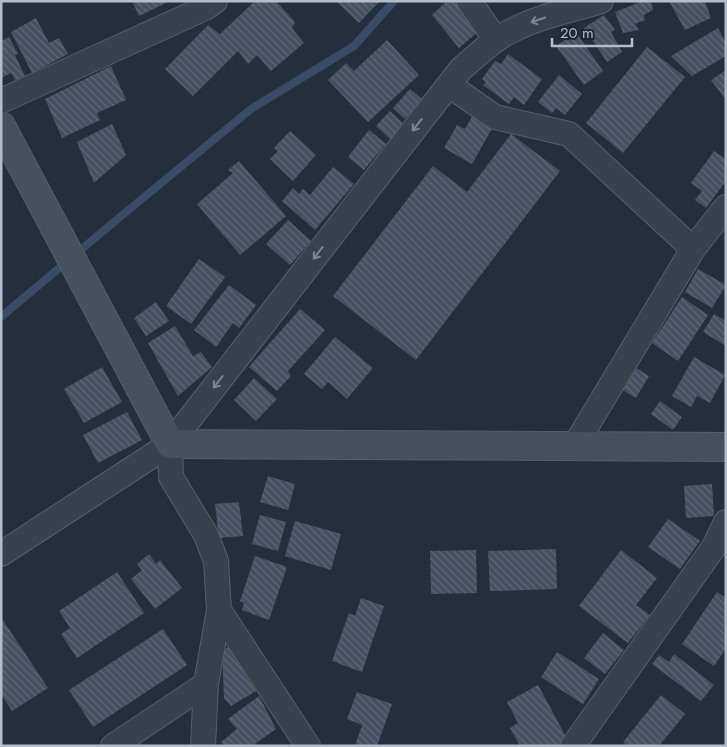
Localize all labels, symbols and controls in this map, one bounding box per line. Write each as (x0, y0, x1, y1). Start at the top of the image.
scale bar (552, 15, 632, 47)
one-way arrow (530, 16, 546, 25)
text: 20 m (560, 22, 594, 44)
one-way arrow (412, 118, 423, 131)
one-way arrow (313, 246, 323, 260)
one-way arrow (213, 375, 224, 388)

